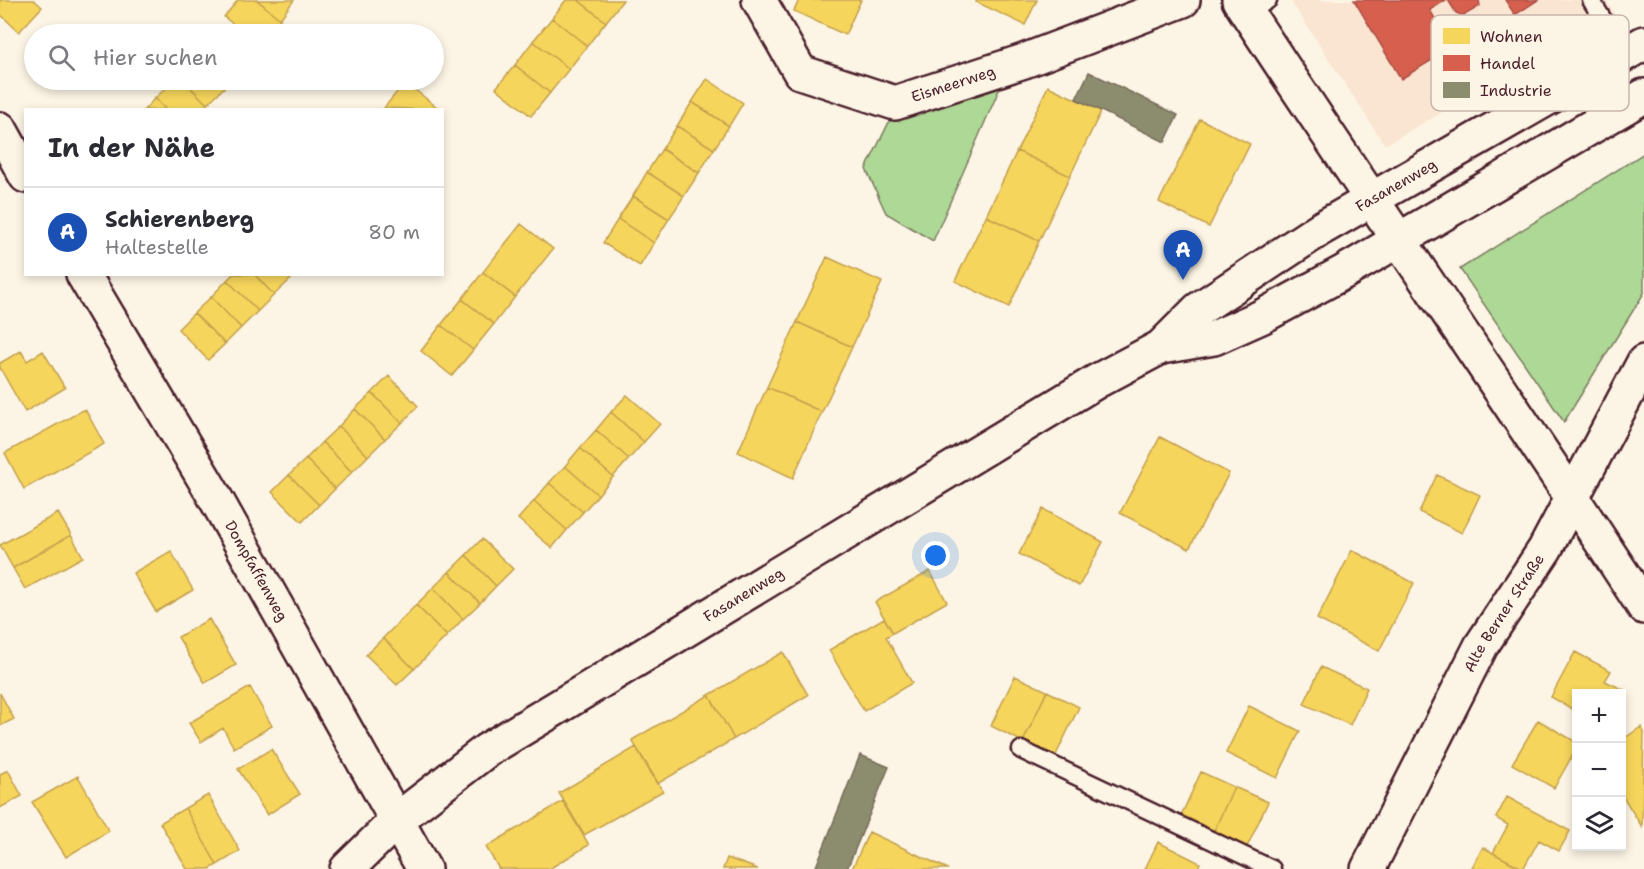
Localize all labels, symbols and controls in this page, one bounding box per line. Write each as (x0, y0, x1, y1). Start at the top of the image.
legend (1431, 15, 1629, 111)
search box (24, 24, 444, 90)
text: Wohnen (1480, 26, 1543, 47)
icon: search (45, 41, 78, 74)
text: Hier suchen (93, 43, 218, 72)
text: Handel (1480, 53, 1535, 74)
street label: Eismeerweg (909, 61, 998, 107)
text: Industrie (1480, 80, 1552, 101)
text: In der Nähe (48, 130, 215, 165)
street label: Fasanenweg (1352, 154, 1440, 216)
text: Schierenberg (105, 205, 254, 234)
text: A (60, 219, 75, 245)
text: 80 m (368, 219, 420, 245)
pin: A (1164, 230, 1202, 280)
text: Haltestelle (105, 234, 209, 260)
street label: Dompfaffenweg (220, 517, 293, 625)
your location (921, 541, 950, 570)
street label: Alte Berner Straße (1459, 550, 1549, 676)
street label: Fasanenweg (700, 563, 788, 627)
map controls (1572, 689, 1626, 851)
button: + (1572, 689, 1626, 743)
button: − (1572, 743, 1626, 797)
button: layers (1572, 797, 1626, 851)

